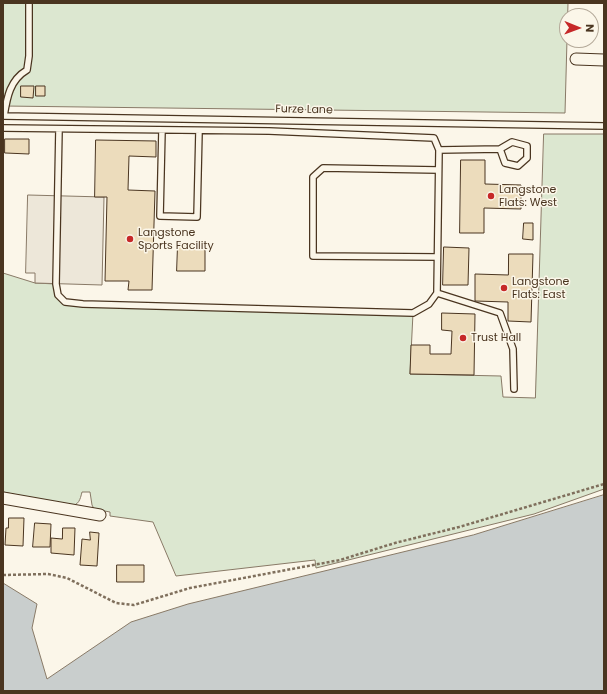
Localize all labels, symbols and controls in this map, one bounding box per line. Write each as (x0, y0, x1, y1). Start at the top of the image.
north arrow (559, 8, 599, 48)
text: N (582, 24, 598, 32)
street label: Furze Lane (275, 103, 333, 117)
place label: Langstone Flats: West (499, 183, 557, 209)
marker: Langstone Flats: West (486, 191, 496, 201)
place label: Langstone Sports Facility (138, 226, 214, 252)
marker: Langstone Sports Facility (125, 234, 135, 244)
place label: Langstone Flats: East (512, 275, 569, 301)
marker: Langstone Flats: East (499, 283, 509, 293)
place label: Trust Hall (471, 331, 521, 345)
marker: Trust Hall (458, 333, 468, 343)

